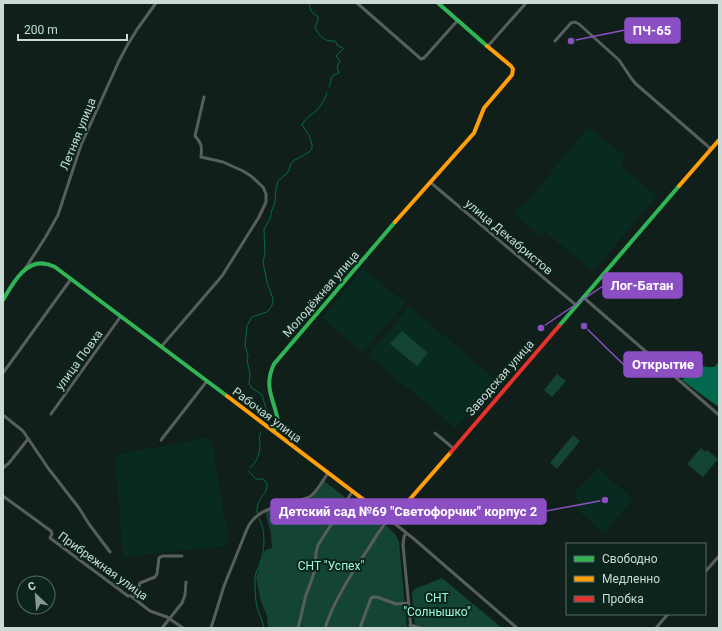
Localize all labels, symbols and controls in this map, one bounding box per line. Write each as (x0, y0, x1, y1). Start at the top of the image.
scale bar (18, 16, 127, 42)
callout: ПЧ-65 (625, 18, 680, 43)
text: 200 m (24, 23, 58, 37)
text: ПЧ-65 (633, 23, 671, 38)
street label: Летняя улица (57, 96, 99, 172)
street label: улица Декабристов (462, 196, 556, 278)
street label: Молодёжная улица (280, 248, 362, 340)
callout: Лог-Батан (603, 273, 682, 298)
text: Лог-Батан (611, 278, 673, 293)
street label: улица Повха (53, 327, 105, 393)
street label: Заводская улица (463, 337, 537, 419)
callout: Открытие (624, 352, 702, 377)
text: Открытие (632, 357, 694, 372)
street label: Рабочая улица (230, 384, 304, 446)
callout: Детский сад №69 "Светофорчик" корпус 2 (271, 499, 546, 524)
text: Детский сад №69 "Светофорчик" корпус 2 (279, 504, 537, 519)
street label: Прибрежная улица (56, 529, 150, 603)
legend (566, 543, 706, 615)
text: Свободно (602, 552, 658, 566)
park label: СНТ "Успех" (298, 559, 364, 573)
text: Медленно (602, 572, 660, 586)
north arrow (16, 575, 56, 615)
text: С (26, 579, 38, 594)
park label: СНТ "Солнышко" (403, 591, 471, 619)
text: Пробка (602, 592, 644, 606)

